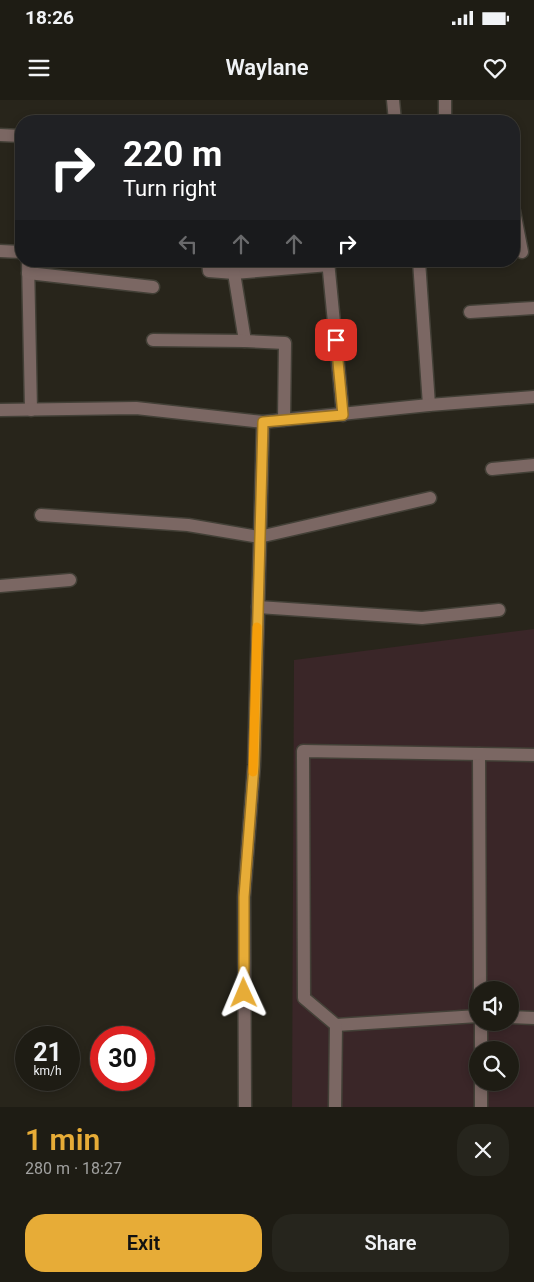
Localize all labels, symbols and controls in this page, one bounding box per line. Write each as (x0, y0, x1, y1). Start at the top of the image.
text: 18:26 (25, 6, 74, 29)
icon: menu (25, 54, 53, 82)
icon: heart (481, 54, 509, 82)
text: Waylane (225, 55, 309, 80)
text: 220 m (123, 134, 222, 175)
icon: right (40, 135, 105, 200)
text: Turn right (123, 176, 217, 201)
icon: left (174, 230, 202, 258)
icon: ahead (227, 230, 255, 258)
icon: ahead (280, 230, 308, 258)
icon: right (333, 230, 361, 258)
pin (315, 319, 357, 361)
icon: arrive (322, 326, 350, 354)
position arrow (217, 966, 269, 1018)
map controls (469, 981, 519, 1091)
button: sound (469, 981, 519, 1031)
speed limit sign: 30 (90, 1026, 155, 1091)
text: 21 (33, 1038, 62, 1067)
button: search (469, 1041, 519, 1091)
text: km/h (33, 1064, 62, 1078)
text: 1 min (25, 1122, 100, 1157)
button: close (457, 1124, 509, 1176)
text: 280 m · 18:27 (25, 1159, 122, 1178)
button: Exit (25, 1214, 262, 1272)
button: Share (272, 1214, 509, 1272)

